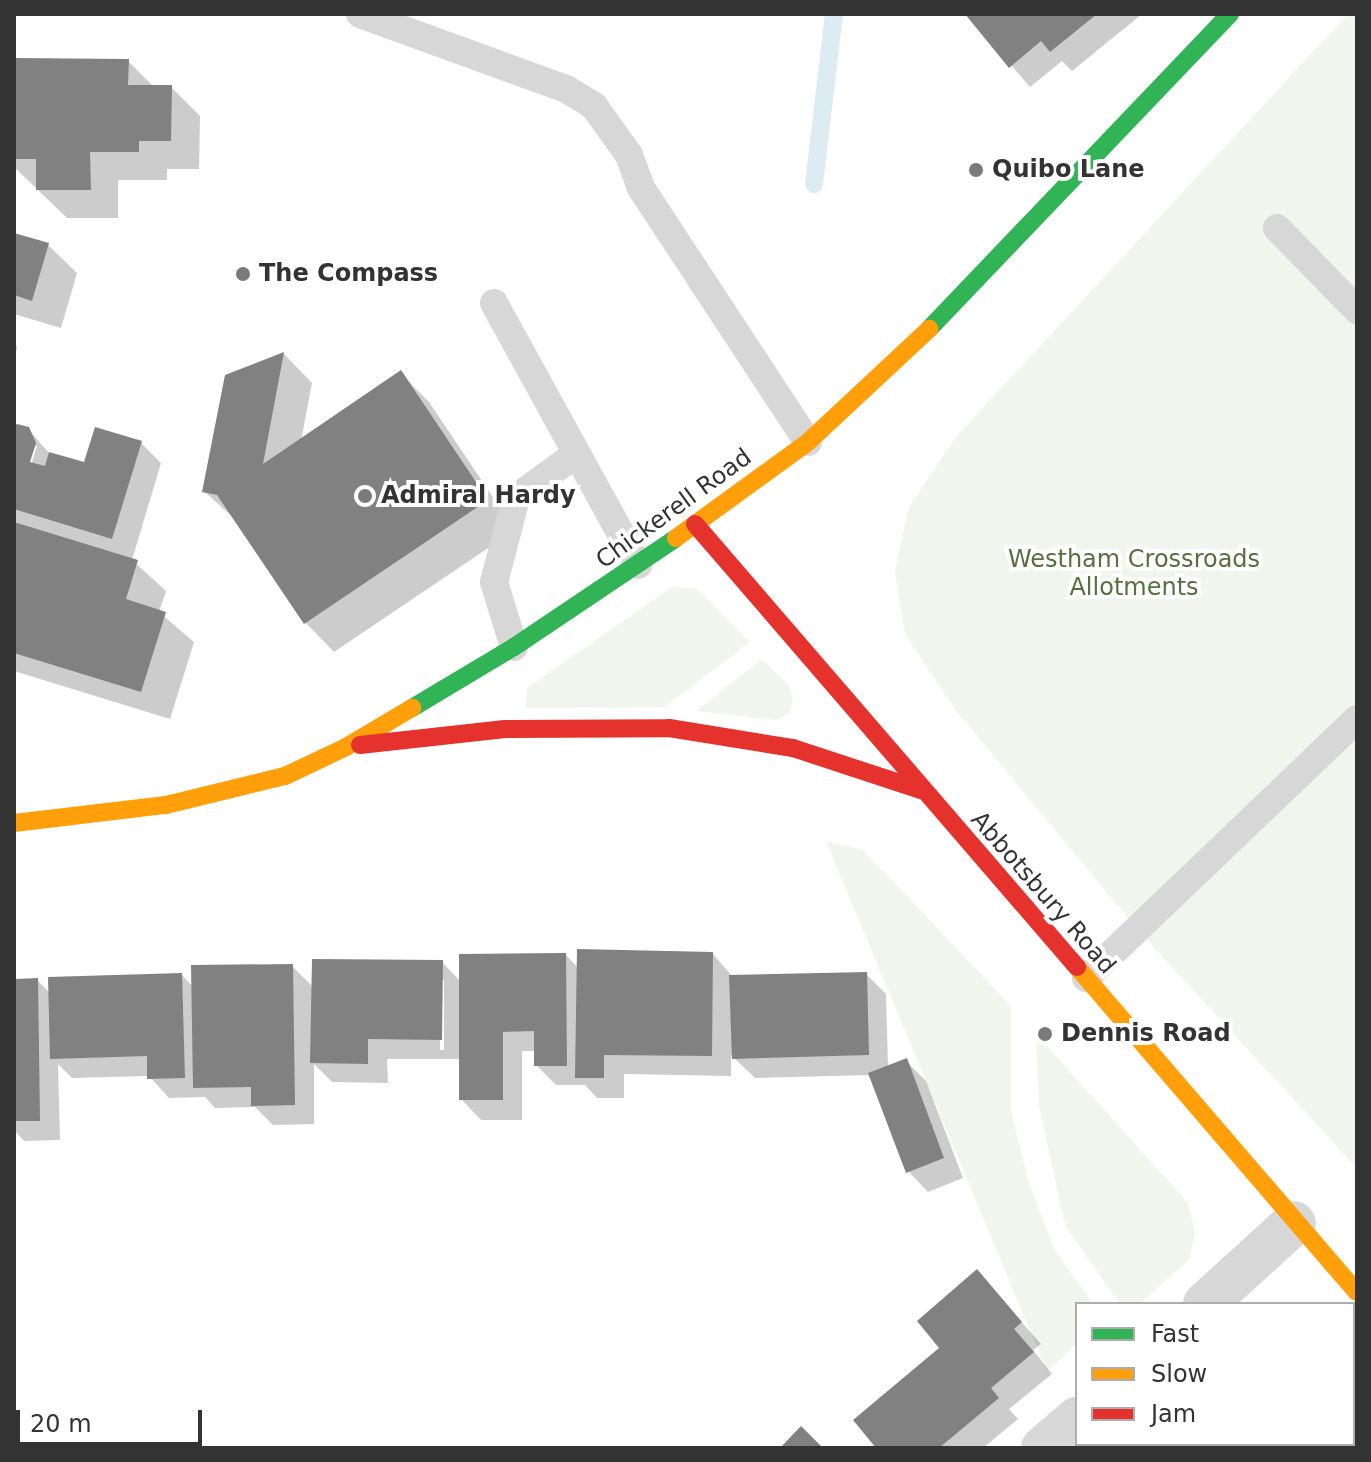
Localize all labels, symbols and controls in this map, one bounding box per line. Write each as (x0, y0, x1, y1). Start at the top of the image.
place label: Quibo Lane (992, 156, 1145, 184)
marker: Quibo Lane (967, 161, 985, 179)
place label: The Compass (259, 260, 438, 288)
marker: The Compass (234, 265, 252, 283)
street label: Chickerell Road (591, 443, 757, 575)
place label: Admiral Hardy (381, 482, 576, 510)
marker: Admiral Hardy (356, 487, 374, 505)
park label: Westham Crossroads Allotments (1008, 546, 1260, 602)
street label: Abbotsbury Road (965, 806, 1121, 980)
place label: Dennis Road (1061, 1020, 1231, 1048)
marker: Dennis Road (1036, 1025, 1054, 1043)
legend (1075, 1302, 1355, 1446)
text: Fast (1151, 1320, 1199, 1348)
text: Slow (1151, 1360, 1207, 1388)
scale bar (20, 1394, 206, 1444)
text: Jam (1151, 1400, 1196, 1428)
text: 20 m (30, 1410, 92, 1438)

